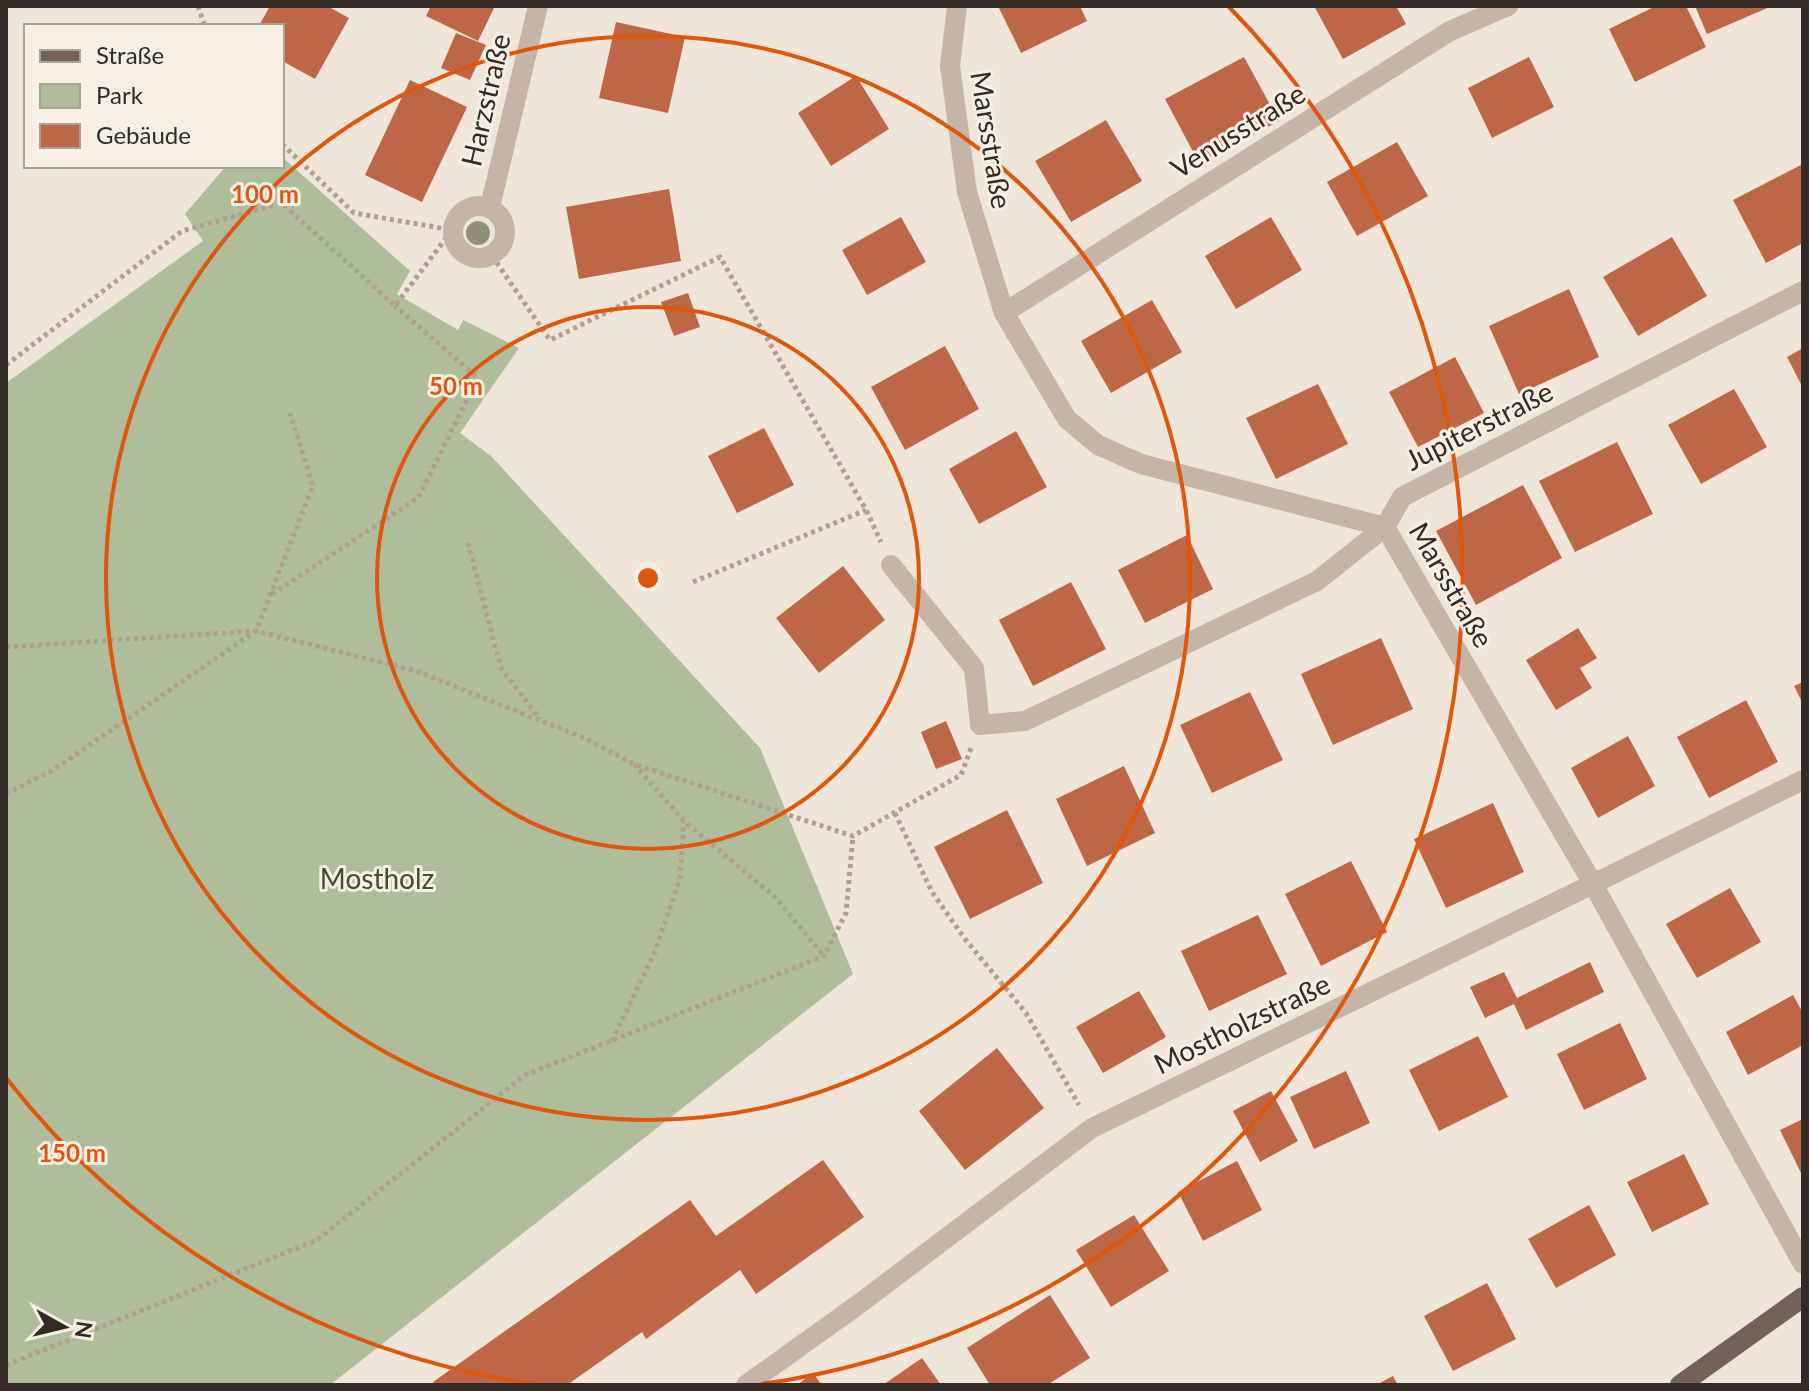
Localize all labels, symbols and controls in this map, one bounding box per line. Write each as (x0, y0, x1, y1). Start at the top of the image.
legend (24, 24, 284, 168)
street label: Harzstraße (453, 30, 517, 169)
text: Straße (96, 40, 164, 69)
street label: Marsstraße (964, 69, 1020, 211)
street label: Venusstraße (1164, 75, 1311, 185)
text: Park (96, 80, 144, 109)
text: Gebäude (96, 120, 191, 149)
text: 100 m (231, 179, 299, 208)
text: 50 m (429, 371, 483, 400)
street label: Jupiterstraße (1399, 373, 1558, 477)
street label: Marsstraße (1402, 516, 1501, 653)
centre of rings (634, 564, 662, 592)
park label: Mostholz (320, 861, 434, 895)
street label: Mostholzstraße (1148, 966, 1335, 1080)
text: 150 m (38, 1138, 106, 1167)
north arrow (24, 1287, 104, 1367)
text: N (70, 1320, 99, 1340)

